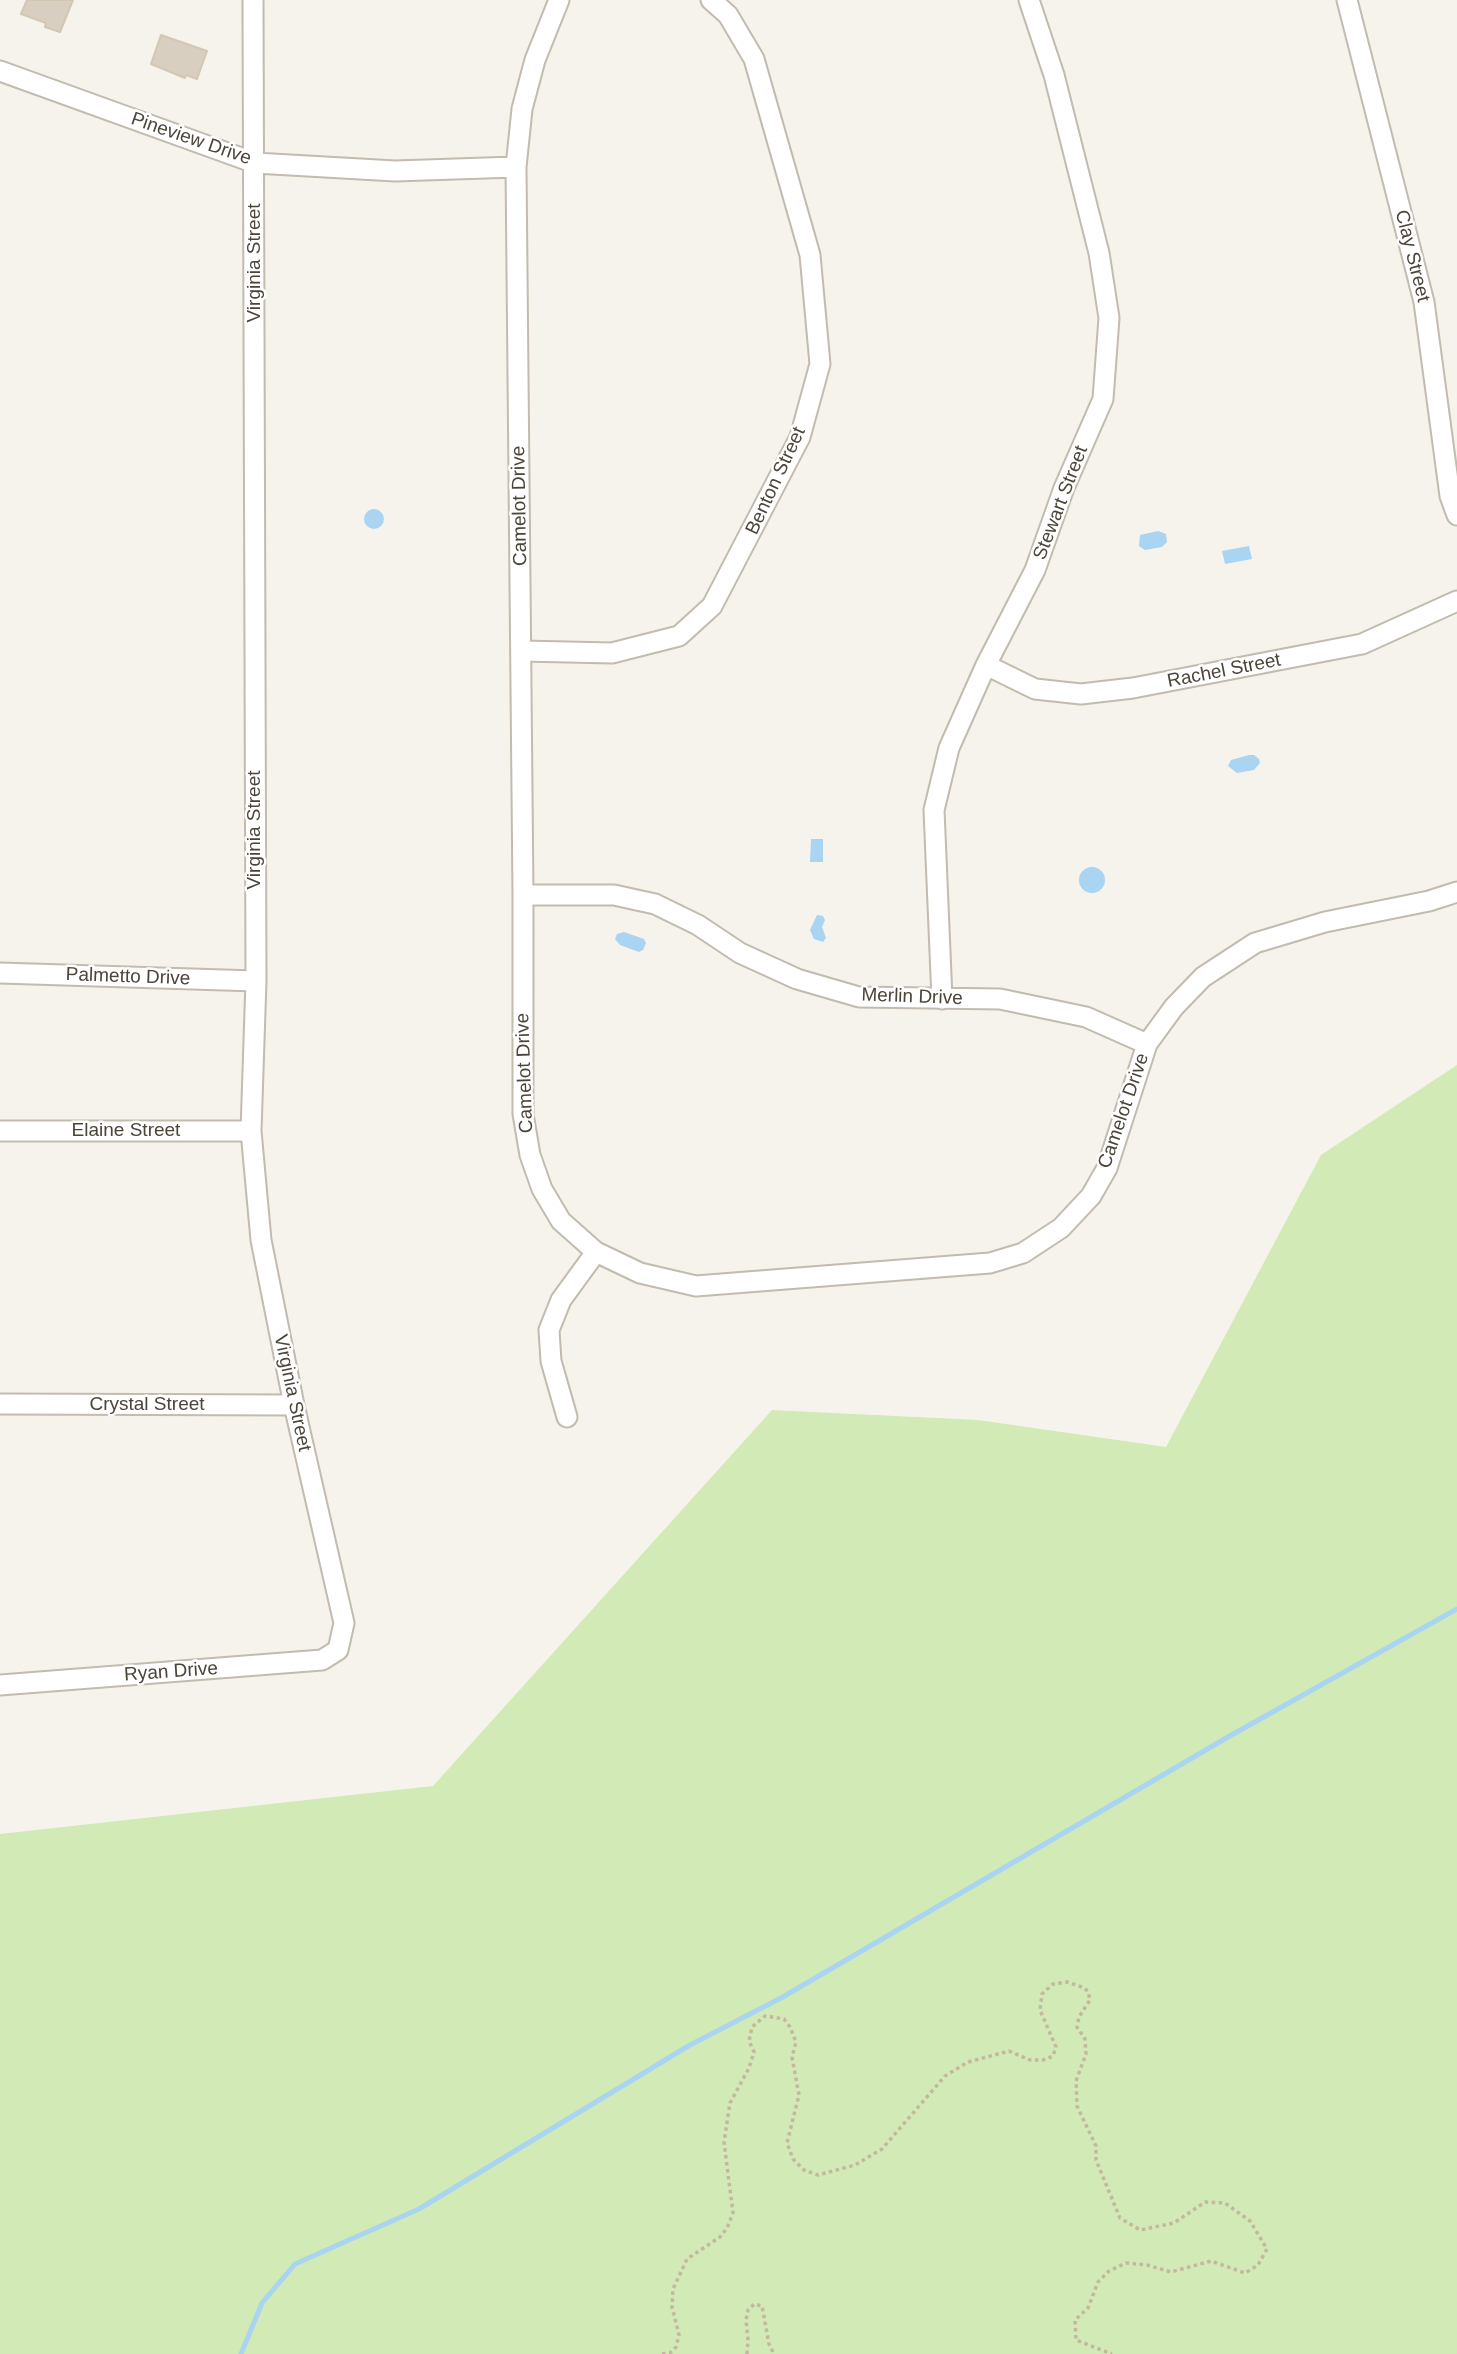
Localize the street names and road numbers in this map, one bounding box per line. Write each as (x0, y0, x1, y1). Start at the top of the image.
street label: Pineview Drive (128, 108, 254, 170)
street label: Virginia Street (244, 204, 266, 322)
street label: Clay Street (1390, 208, 1434, 304)
street label: Benton Street (741, 424, 811, 538)
street label: Stewart Street (1029, 443, 1093, 563)
street label: Camelot Drive (508, 446, 532, 566)
street label: Rachel Street (1165, 649, 1283, 693)
street label: Virginia Street (244, 771, 266, 889)
street label: Palmetto Drive (65, 963, 191, 991)
street label: Merlin Drive (861, 984, 963, 1010)
street label: Camelot Drive (512, 1012, 538, 1134)
street label: Camelot Drive (1094, 1050, 1154, 1172)
street label: Elaine Street (72, 1120, 180, 1142)
street label: Virginia Street (268, 1332, 316, 1454)
street label: Crystal Street (89, 1394, 205, 1416)
street label: Ryan Drive (123, 1657, 219, 1687)

